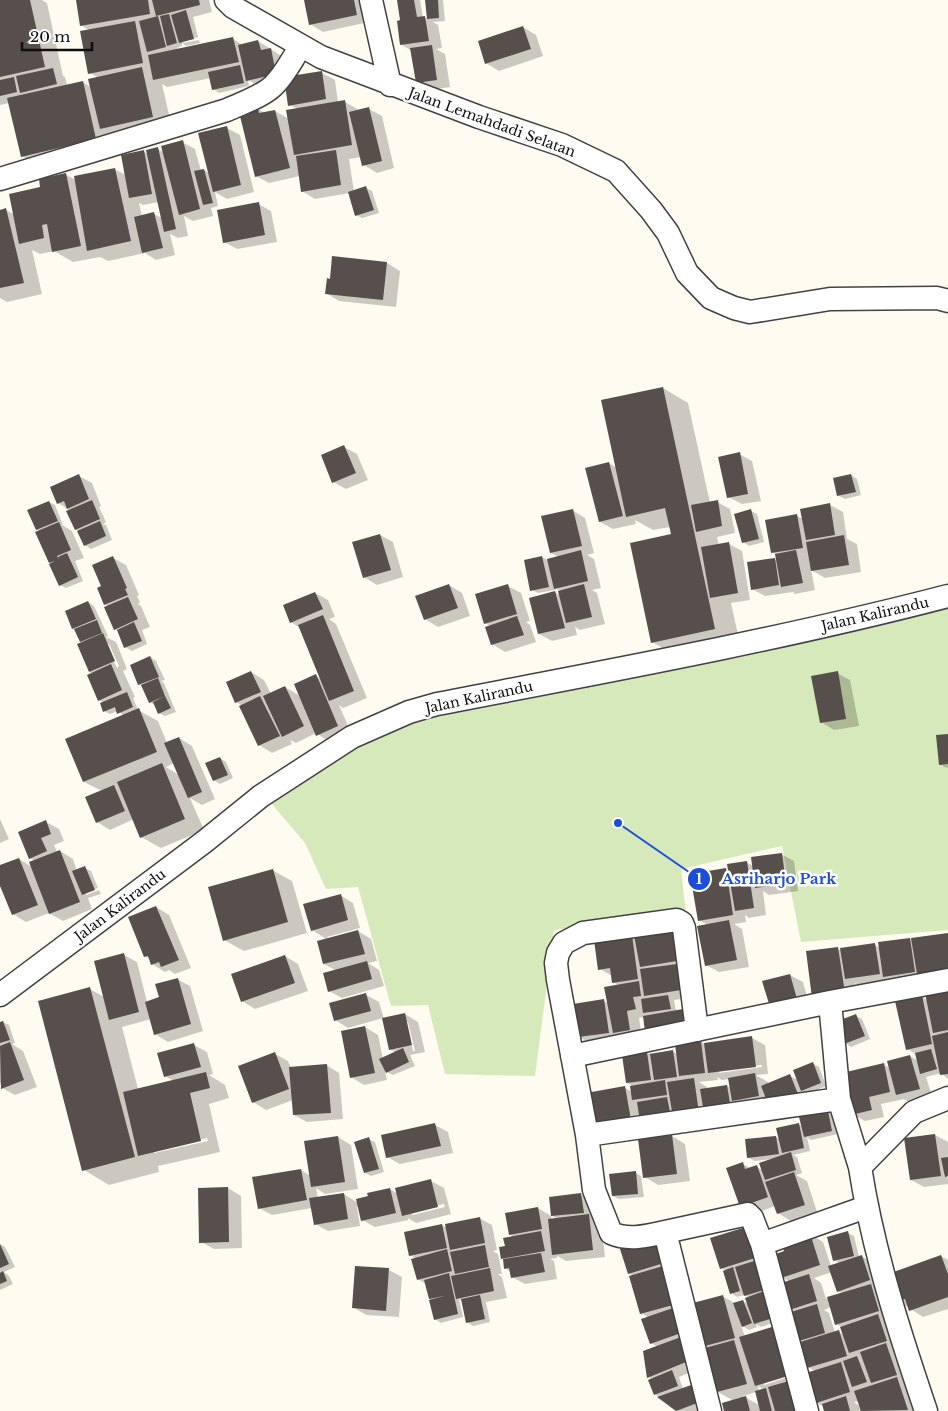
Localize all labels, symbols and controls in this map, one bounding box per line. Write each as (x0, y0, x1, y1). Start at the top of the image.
scale bar (22, 20, 92, 52)
text: 20 m (30, 27, 70, 46)
street label: Jalan Lemahdadi Selatan (404, 83, 579, 161)
street label: Jalan Kalirandu (818, 593, 931, 636)
street label: Jalan Kalirandu (422, 677, 535, 718)
street label: Jalan Kalirandu (69, 864, 170, 946)
callout: Asriharjo Park (687, 864, 846, 894)
text: 1 (696, 869, 703, 888)
text: Asriharjo Park (721, 869, 837, 888)

